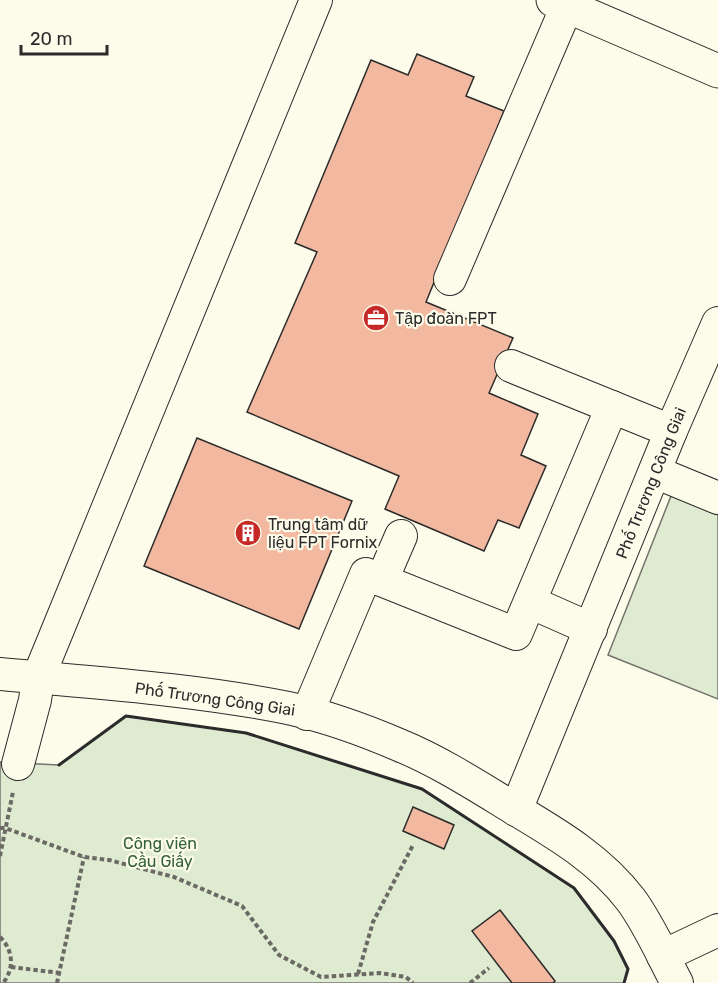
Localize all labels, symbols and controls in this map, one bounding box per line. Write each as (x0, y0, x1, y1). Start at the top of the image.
scale bar (21, 18, 106, 56)
text: 20 m (30, 28, 72, 50)
office icon: Tập đoàn FPT (361, 303, 391, 333)
place label: Tập đoàn FPT (395, 309, 497, 328)
street label: Phố Trương Công Giai (611, 404, 690, 561)
place label: Trung tâm dữ liệu FPT Fornix (268, 515, 378, 552)
building icon: Trung tâm dữ liệu FPT Fornix (233, 518, 263, 548)
street label: Phố Trương Công Giai (134, 677, 297, 720)
park label: Công viên Cầu Giấy (123, 834, 197, 871)

